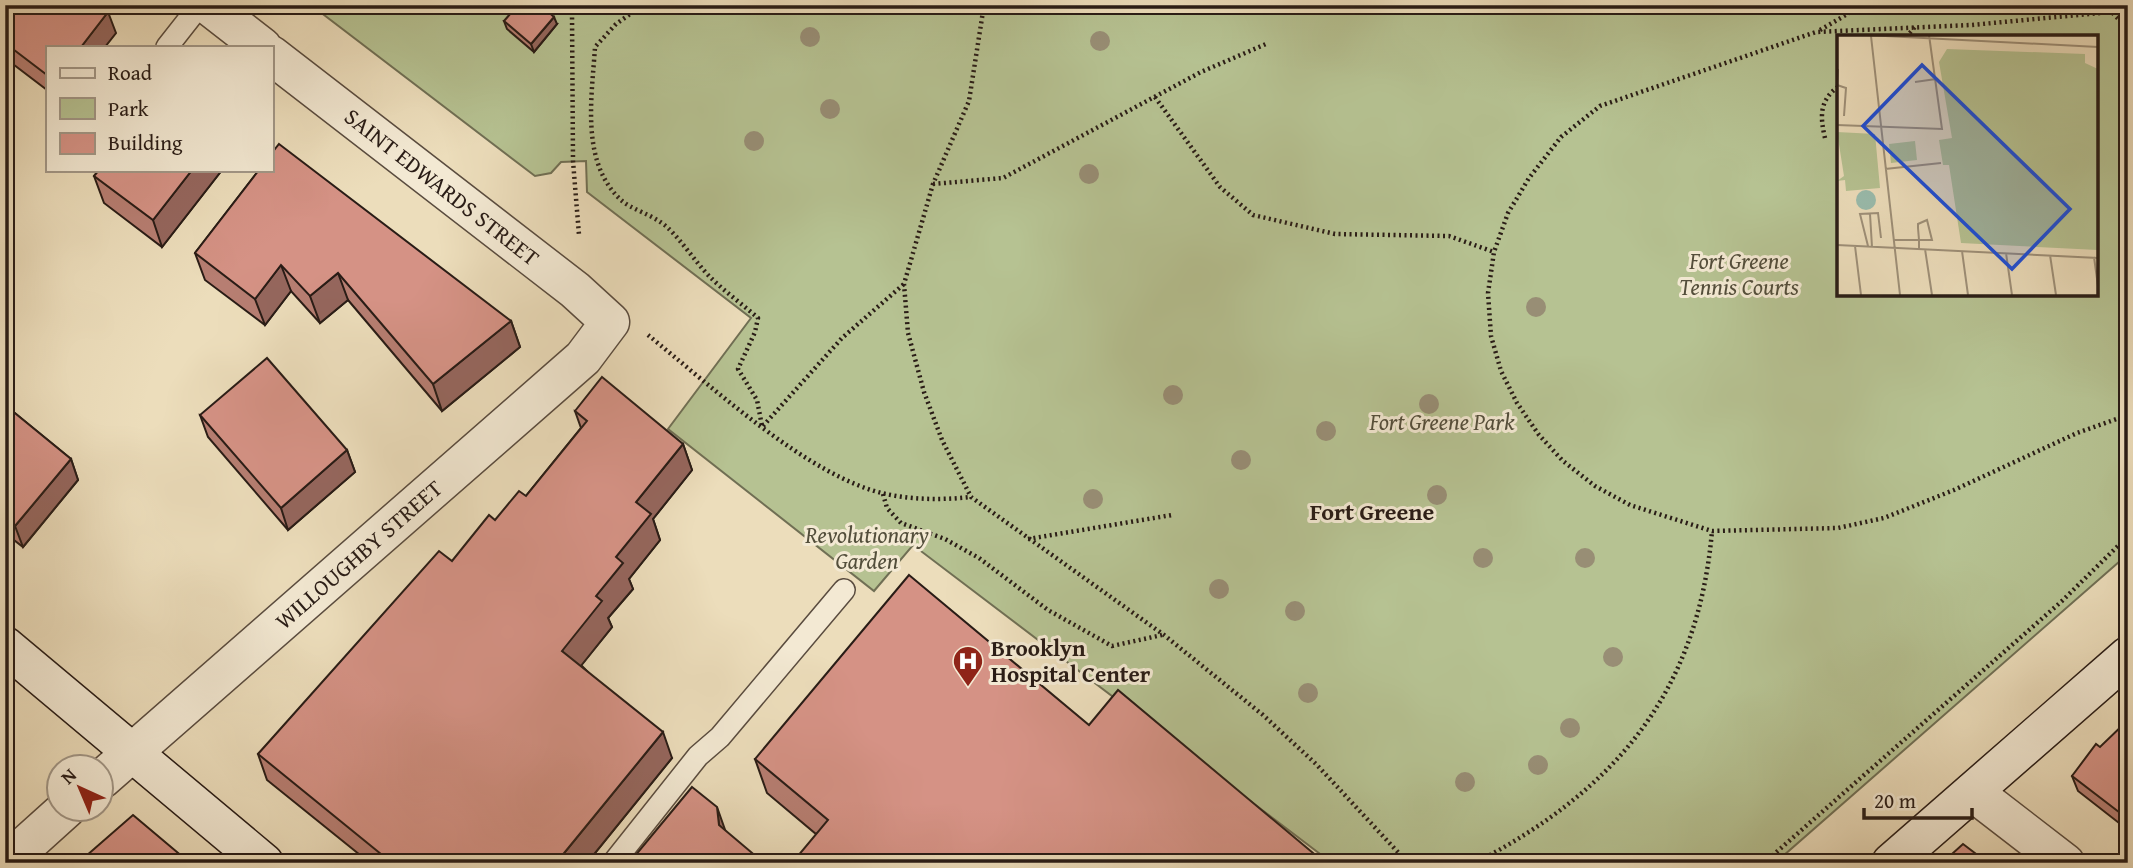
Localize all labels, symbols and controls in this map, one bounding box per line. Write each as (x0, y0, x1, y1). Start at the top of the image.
inset map (1837, 35, 2098, 296)
legend (46, 46, 273, 172)
text: Road (108, 57, 153, 88)
text: Park (108, 93, 149, 124)
street label: SAINT EDWARDS STREET (338, 100, 547, 273)
text: Building (108, 127, 183, 158)
park label: Fort Greene Tennis Courts (1679, 244, 1800, 303)
park label: Fort Greene Park (1369, 405, 1515, 438)
street label: WILLOUGHBY STREET (267, 472, 449, 636)
district label: Fort Greene (1310, 494, 1434, 529)
park label: Revolutionary Garden (804, 518, 929, 577)
place label: Brooklyn Hospital Center (991, 631, 1151, 690)
hospital icon: Brooklyn Hospital Center (951, 644, 985, 688)
north arrow (46, 752, 116, 822)
text: N (54, 761, 83, 790)
scale bar (1864, 777, 1972, 821)
text: 20 m (1874, 785, 1916, 816)

